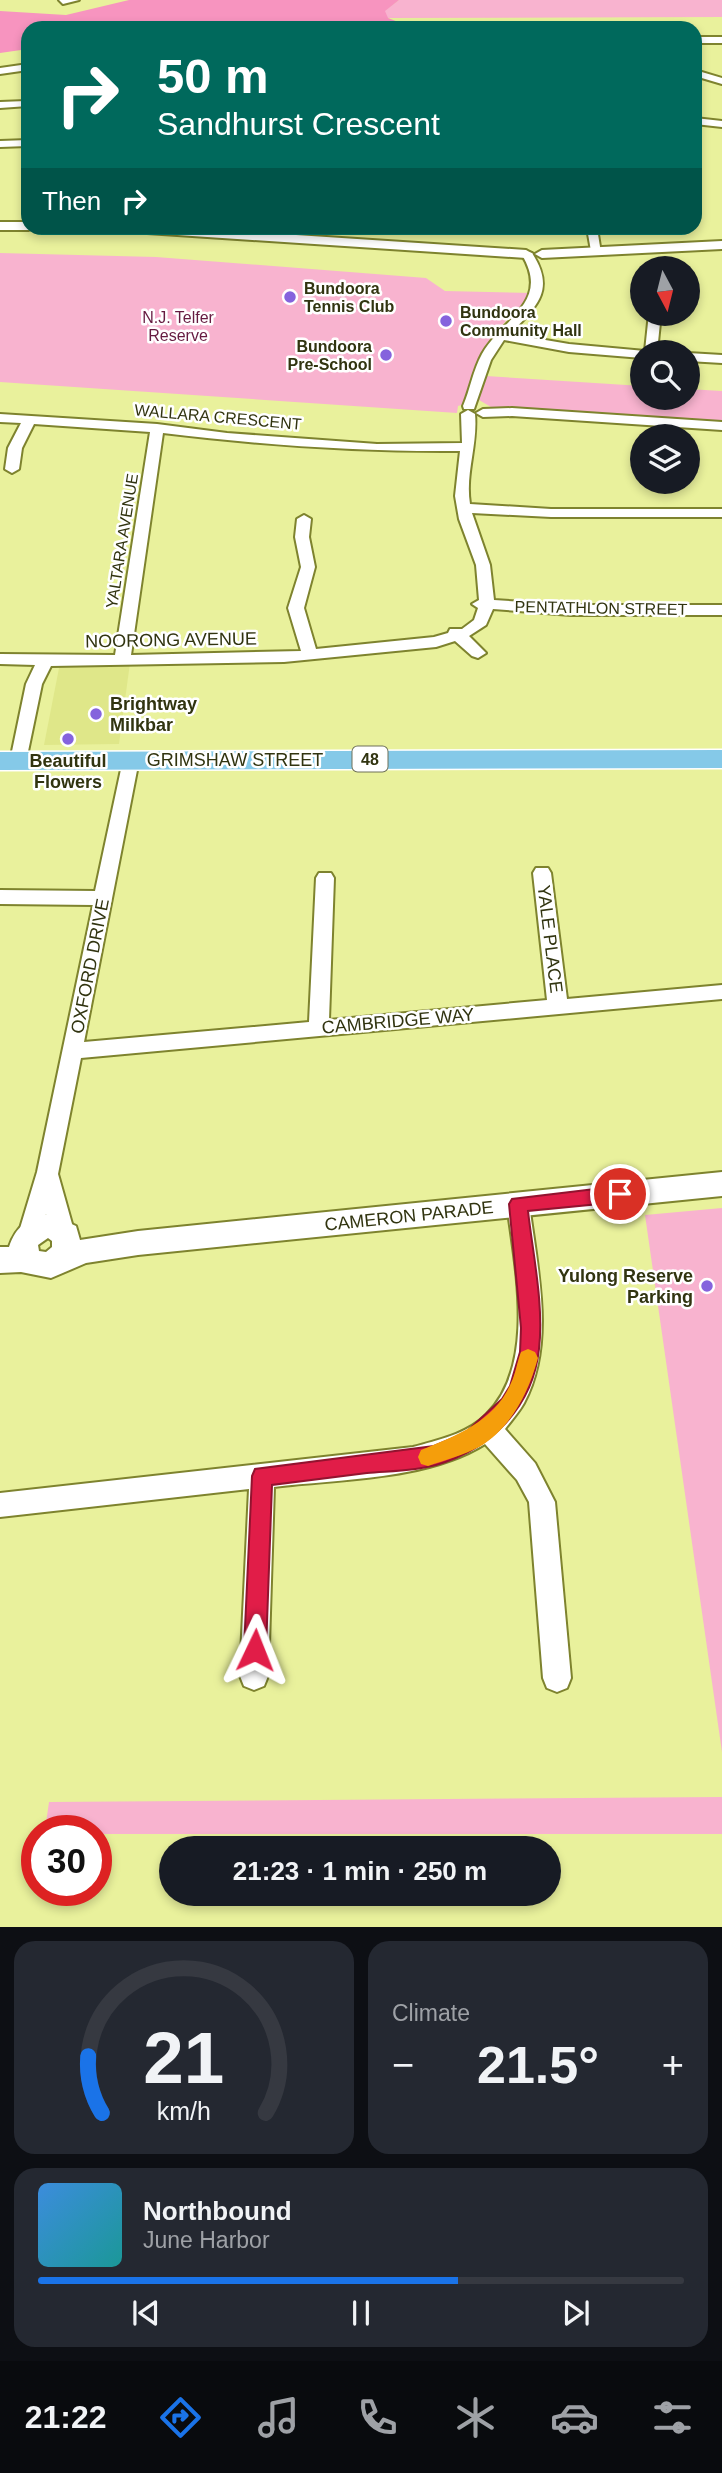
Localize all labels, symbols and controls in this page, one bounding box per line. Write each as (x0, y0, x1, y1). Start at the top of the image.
icon: right (42, 49, 133, 140)
text: 50 m (157, 49, 269, 103)
text: Sandhurst Crescent (157, 106, 440, 142)
icon: right (115, 182, 153, 220)
text: Then (42, 186, 101, 216)
north arrow (630, 256, 700, 326)
map controls (630, 256, 700, 494)
place label: Bundoora Tennis Club (304, 280, 395, 315)
marker: Bundoora Tennis Club (282, 289, 298, 305)
place label: Bundoora Community Hall (460, 304, 582, 339)
park label: N.J. Telfer Reserve (142, 309, 215, 344)
marker: Bundoora Community Hall (438, 313, 454, 329)
place label: Bundoora Pre-School (288, 338, 372, 373)
button: search (630, 340, 700, 410)
marker: Bundoora Pre-School (378, 347, 394, 363)
street label: WALLARA CRESCENT (134, 401, 302, 433)
button: layers (630, 424, 700, 494)
street label: YALTARA AVENUE (103, 472, 141, 610)
street label: PENTATHLON STREET (514, 598, 688, 618)
street label: NOORONG AVENUE (85, 629, 257, 651)
place label: Brightway Milkbar (110, 694, 197, 735)
marker: Brightway Milkbar (88, 706, 104, 722)
marker: Beautiful Flowers (60, 731, 76, 747)
road number: 48 (352, 746, 388, 772)
street label: GRIMSHAW STREET (147, 750, 323, 770)
place label: Beautiful Flowers (29, 751, 107, 792)
street label: YALE PLACE (533, 884, 567, 994)
street label: OXFORD DRIVE (67, 897, 113, 1035)
street label: CAMBRIDGE WAY (321, 1004, 475, 1038)
pin (590, 1164, 650, 1224)
icon: arrive (601, 1175, 639, 1213)
street label: CAMERON PARADE (324, 1197, 494, 1235)
place label: Yulong Reserve Parking (558, 1266, 693, 1307)
marker: Yulong Reserve Parking (699, 1278, 715, 1294)
position arrow (218, 1613, 292, 1687)
speed limit sign: 30 (21, 1815, 112, 1906)
text: 21:23 · 1 min · 250 m (233, 1856, 487, 1886)
text: Climate (392, 2000, 470, 2026)
text: 21 (144, 2018, 224, 2099)
text: 21.5° (477, 2036, 599, 2094)
text: − (392, 2044, 414, 2086)
text: + (662, 2044, 684, 2086)
text: km/h (157, 2097, 211, 2125)
text: Northbound (143, 2196, 292, 2226)
text: June Harbor (143, 2227, 270, 2253)
icon: previous (127, 2294, 165, 2332)
icon: pause (342, 2294, 380, 2332)
icon: next (557, 2294, 595, 2332)
icon: directions (156, 2393, 205, 2442)
icon: music (254, 2393, 303, 2442)
icon: phone (353, 2393, 402, 2442)
icon: climate (451, 2393, 500, 2442)
icon: car (550, 2393, 599, 2442)
icon: filters (648, 2393, 697, 2442)
text: 21:22 (25, 2399, 107, 2435)

